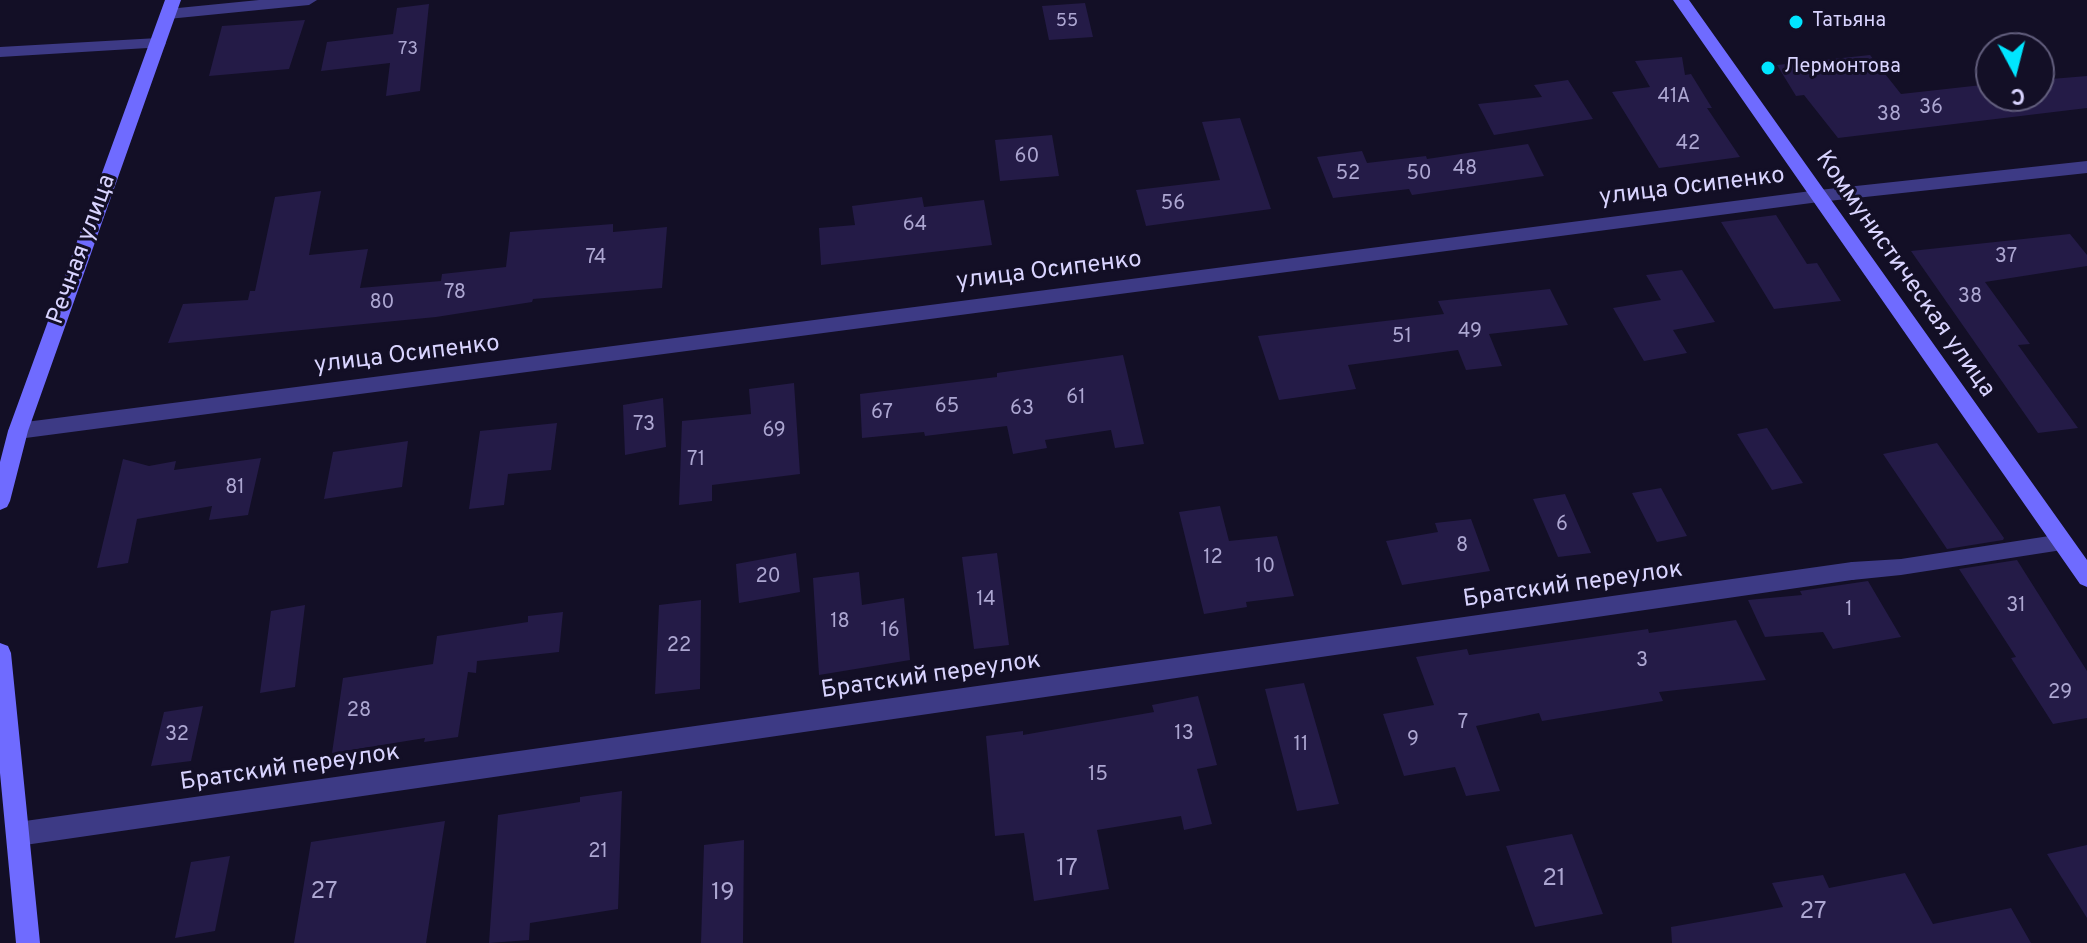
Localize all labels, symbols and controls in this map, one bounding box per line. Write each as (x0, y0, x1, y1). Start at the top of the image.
place label: Татьяна (1812, 10, 1886, 34)
house number: 55 (1056, 11, 1078, 33)
marker: Татьяна (1787, 13, 1805, 31)
north arrow (1975, 32, 2055, 112)
house number: 73 (398, 39, 418, 61)
place label: Лермонтова (1784, 56, 1901, 80)
marker: Лермонтова (1759, 59, 1777, 77)
text: С (2009, 80, 2026, 109)
house number: 41А (1658, 86, 1690, 110)
house number: 36 (1919, 97, 1943, 121)
house number: 38 (1877, 104, 1901, 128)
house number: 42 (1676, 133, 1700, 157)
house number: 60 (1015, 146, 1039, 170)
street label: Коммунистическая улица (1808, 146, 2000, 404)
house number: 48 (1453, 158, 1477, 182)
street label: улица Осипенко (1598, 162, 1786, 214)
house number: 52 (1336, 163, 1360, 187)
house number: 50 (1406, 163, 1432, 187)
street label: Речная улица (43, 171, 123, 329)
house number: 56 (1161, 193, 1185, 217)
house number: 64 (903, 214, 927, 238)
street label: улица Осипенко (955, 246, 1143, 298)
house number: 37 (1995, 246, 2017, 270)
house number: 74 (586, 247, 606, 271)
house number: 78 (444, 282, 466, 306)
house number: 38 (1958, 286, 1982, 310)
house number: 80 (370, 292, 394, 316)
house number: 49 (1458, 321, 1482, 345)
house number: 51 (1392, 326, 1412, 350)
street label: улица Осипенко (313, 330, 501, 382)
house number: 61 (1066, 387, 1086, 411)
house number: 65 (935, 396, 959, 420)
house number: 63 (1010, 398, 1034, 422)
house number: 67 (871, 402, 893, 426)
house number: 73 (633, 414, 655, 438)
house number: 69 (762, 420, 786, 444)
house number: 71 (687, 449, 705, 473)
house number: 81 (225, 477, 245, 501)
house number: 6 (1556, 514, 1568, 538)
house number: 8 (1456, 535, 1468, 559)
house number: 12 (1203, 547, 1223, 571)
house number: 10 (1255, 556, 1275, 580)
street label: Братский переулок (1461, 556, 1685, 616)
house number: 20 (755, 566, 781, 590)
house number: 14 (976, 589, 996, 613)
house number: 31 (2006, 595, 2026, 619)
house number: 1 (1845, 599, 1853, 623)
house number: 18 (830, 611, 850, 635)
house number: 16 (880, 620, 900, 644)
house number: 22 (667, 635, 691, 659)
street label: Братский переулок (819, 647, 1043, 707)
house number: 3 (1636, 650, 1648, 674)
house number: 29 (2048, 682, 2072, 706)
house number: 28 (347, 700, 371, 724)
house number: 7 (1458, 712, 1468, 736)
house number: 13 (1174, 723, 1194, 747)
house number: 32 (165, 724, 189, 748)
house number: 9 (1407, 729, 1419, 753)
house number: 11 (1294, 734, 1308, 758)
street label: Братский переулок (178, 739, 402, 799)
house number: 15 (1088, 764, 1108, 788)
house number: 21 (588, 841, 608, 865)
house number: 17 (1056, 856, 1078, 884)
house number: 21 (1542, 866, 1566, 894)
house number: 27 (311, 879, 337, 907)
house number: 19 (711, 880, 735, 908)
house number: 27 (1800, 899, 1826, 927)

